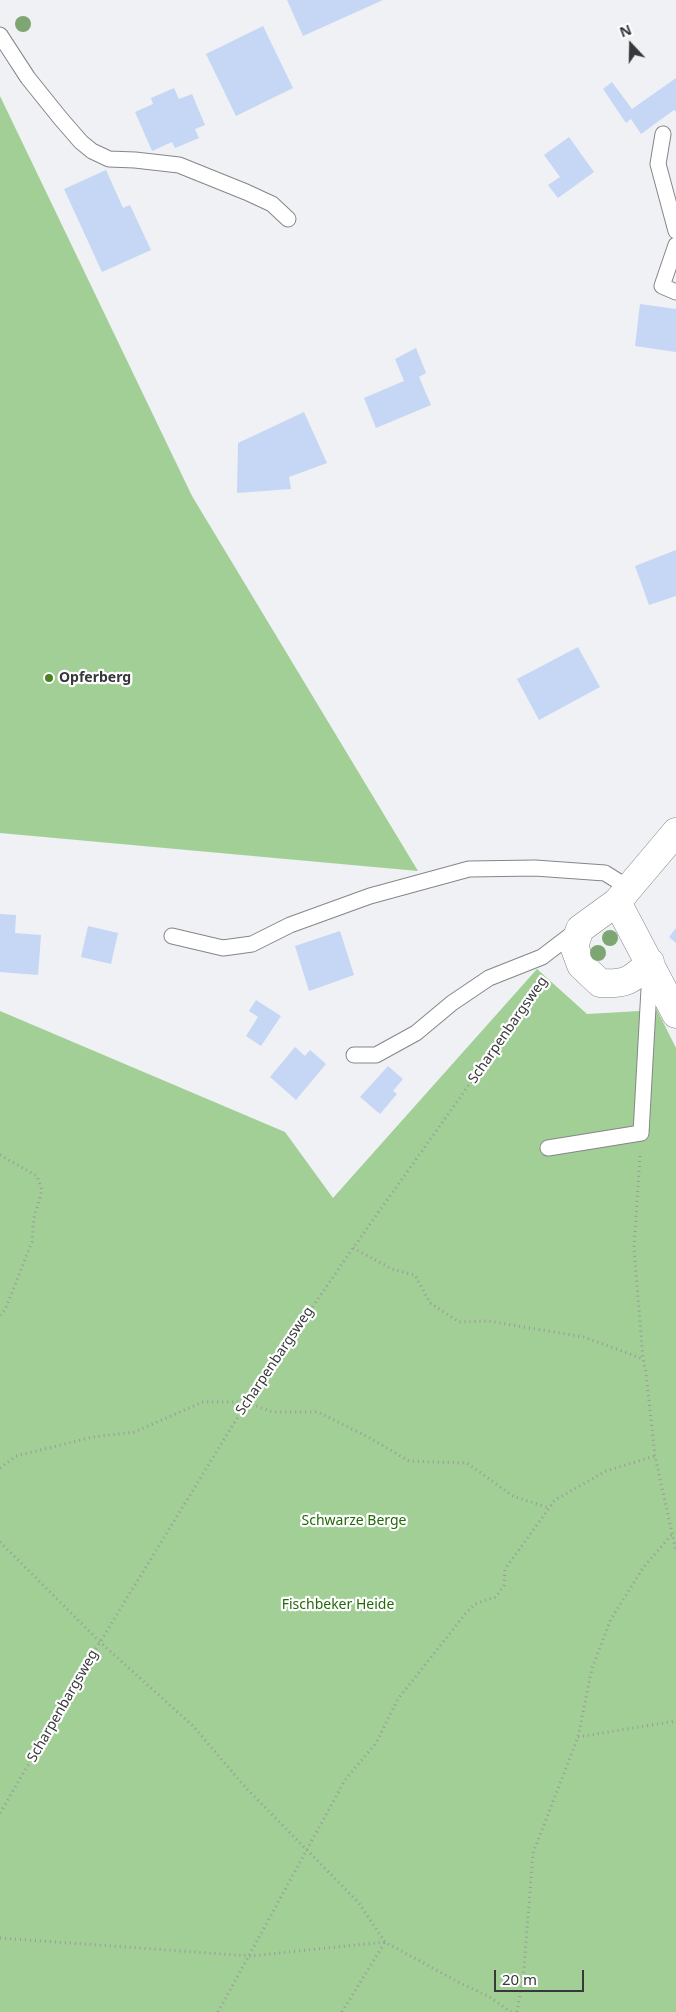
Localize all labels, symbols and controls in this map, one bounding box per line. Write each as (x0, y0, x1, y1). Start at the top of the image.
north arrow (606, 20, 656, 70)
text: N (617, 20, 634, 41)
place label: Opferberg (59, 670, 131, 686)
marker: Opferberg (43, 672, 55, 684)
street label: Scharpenbargsweg (465, 973, 551, 1087)
street label: Scharpenbargsweg (233, 1304, 317, 1418)
park label: Schwarze Berge (302, 1513, 406, 1529)
park label: Fischbeker Heide (282, 1597, 394, 1613)
street label: Scharpenbargsweg (24, 1647, 102, 1765)
scale bar (496, 1960, 586, 1992)
text: 20 m (502, 1969, 537, 1989)

